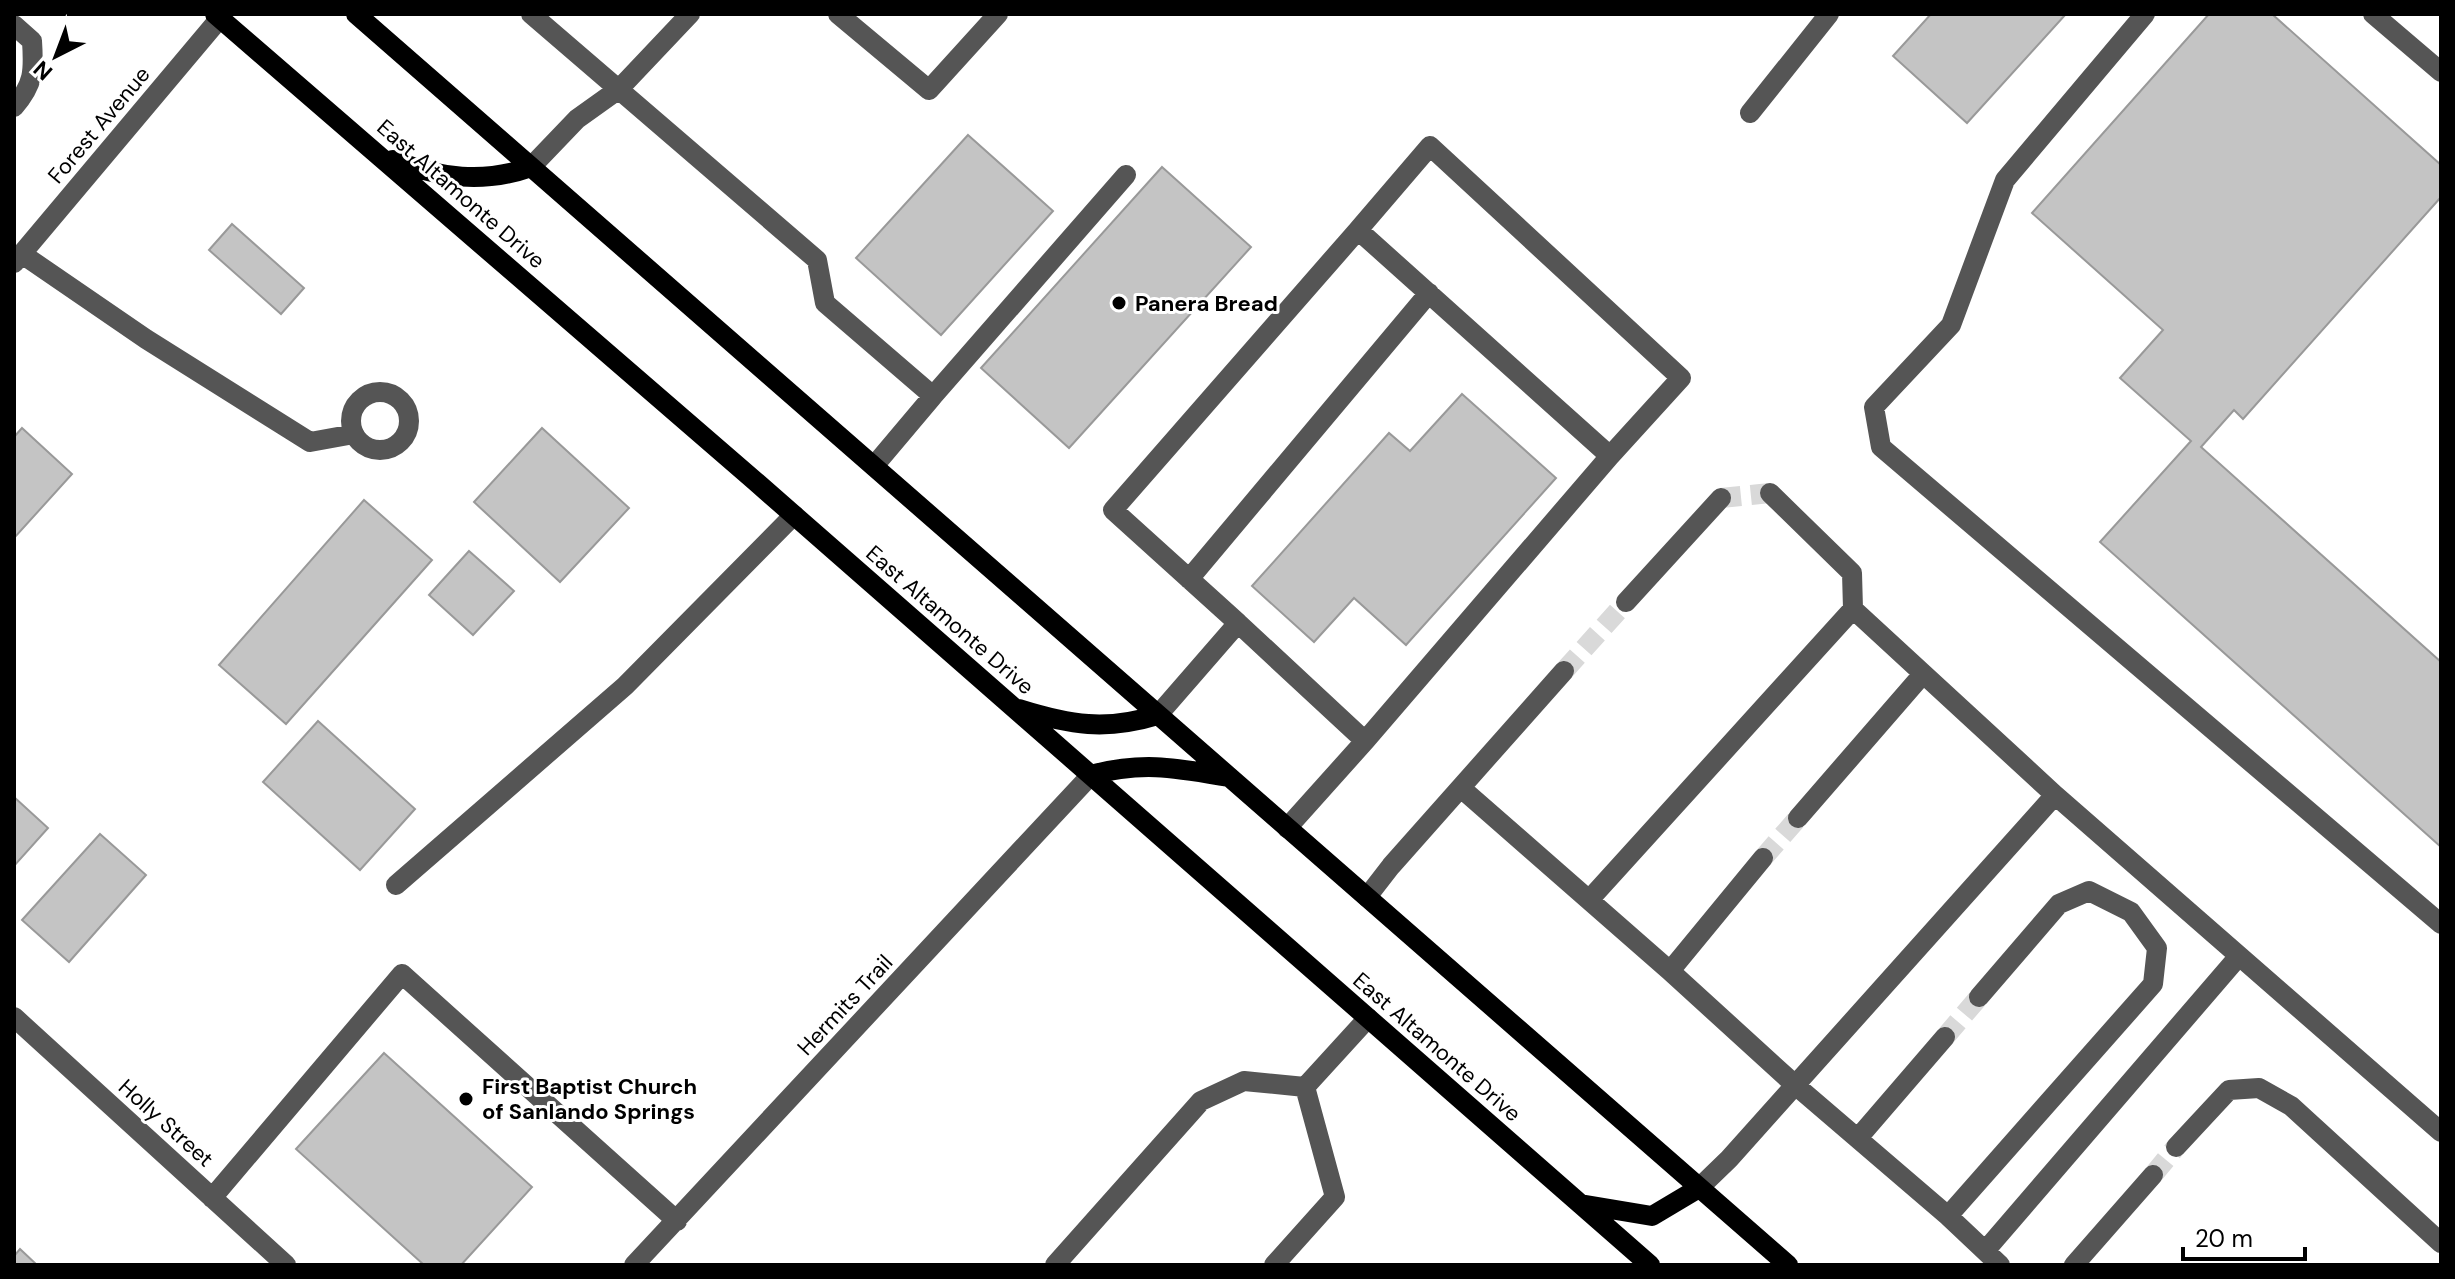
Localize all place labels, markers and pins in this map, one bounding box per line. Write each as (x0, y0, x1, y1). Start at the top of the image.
place label: Panera Bread (1135, 289, 1278, 318)
marker: Panera Bread (1110, 294, 1128, 312)
place label: First Baptist Church of Sanlando Springs (482, 1072, 697, 1126)
marker: First Baptist Church of Sanlando Springs (457, 1090, 475, 1108)

